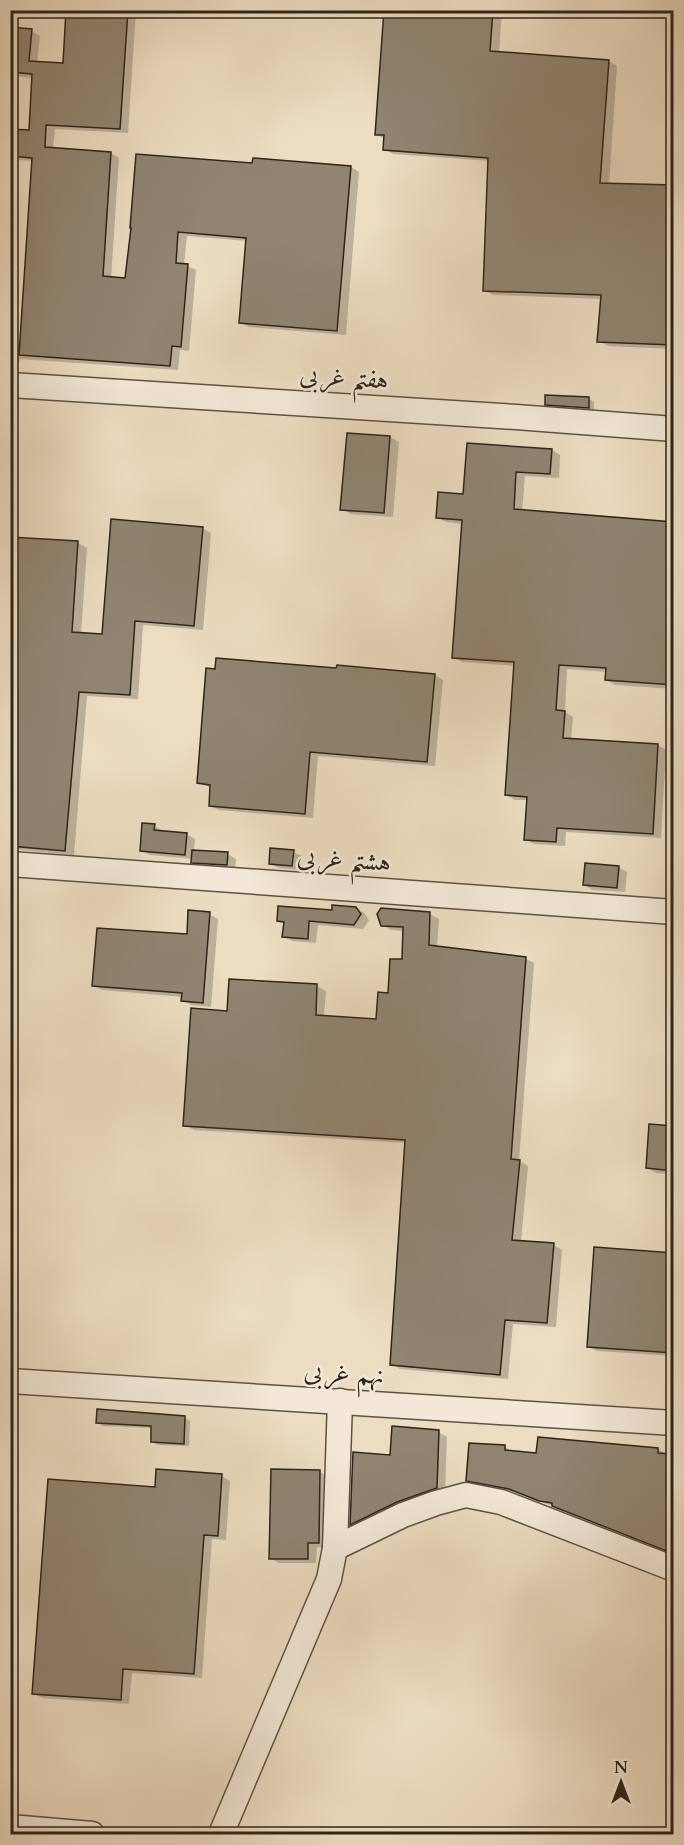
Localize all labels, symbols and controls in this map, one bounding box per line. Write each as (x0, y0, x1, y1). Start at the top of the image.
street label: هفتم غربی (298, 356, 390, 406)
street label: هشتم غربی (295, 838, 392, 888)
street label: نهم غربی (302, 1353, 385, 1400)
north arrow (591, 1752, 651, 1812)
text: N (614, 1757, 628, 1779)

